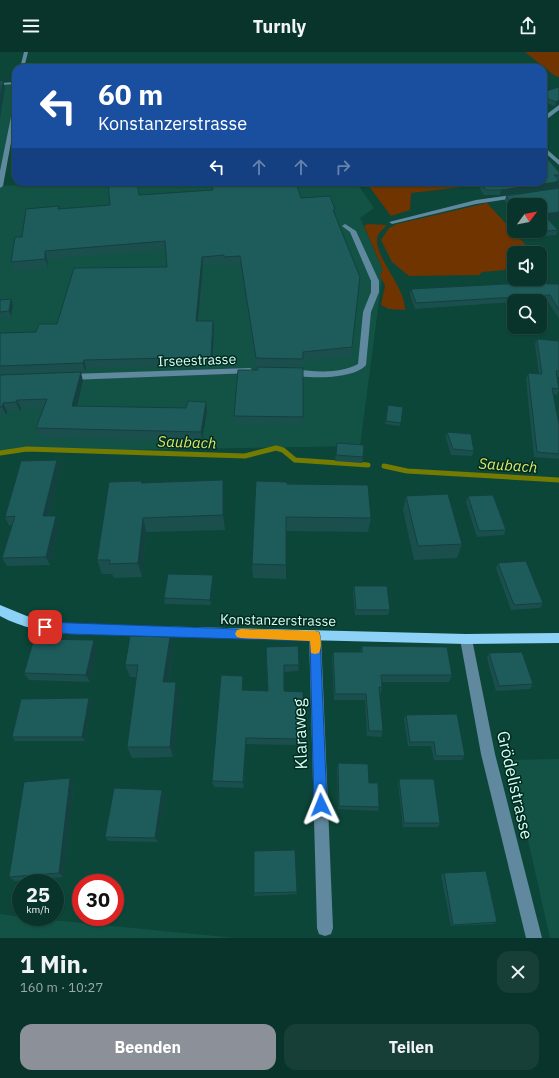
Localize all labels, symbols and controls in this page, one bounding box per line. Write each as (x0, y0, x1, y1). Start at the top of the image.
icon: menu (20, 15, 42, 37)
text: Turnly (253, 15, 306, 38)
icon: share (517, 15, 539, 37)
text: 60 m (98, 76, 163, 113)
icon: left (32, 80, 84, 132)
text: Konstanzerstrasse (98, 112, 247, 135)
icon: left (206, 156, 228, 178)
icon: ahead (248, 156, 270, 178)
icon: ahead (290, 156, 312, 178)
icon: right (332, 156, 354, 178)
north arrow (507, 198, 547, 238)
map controls (507, 198, 547, 334)
button: sound (507, 246, 547, 286)
button: search (507, 294, 547, 334)
street label: Irseestrasse (158, 350, 237, 370)
water label: Saubach (157, 431, 217, 453)
water label: Saubach (478, 453, 538, 477)
pin (28, 610, 62, 644)
street label: Konstanzerstrasse (220, 610, 336, 630)
icon: arrive (34, 616, 56, 638)
street label: Klaraweg (288, 698, 312, 770)
street label: Grödelistrasse (492, 729, 538, 841)
position arrow (300, 784, 342, 826)
speed limit sign: 30 (72, 874, 124, 926)
text: 25 (26, 881, 50, 908)
text: km/h (26, 903, 50, 916)
text: 1 Min. (20, 948, 88, 980)
button: close (497, 951, 539, 993)
text: 160 m · 10:27 (20, 979, 103, 996)
button: Beenden (20, 1024, 276, 1070)
button: Teilen (284, 1024, 539, 1070)

